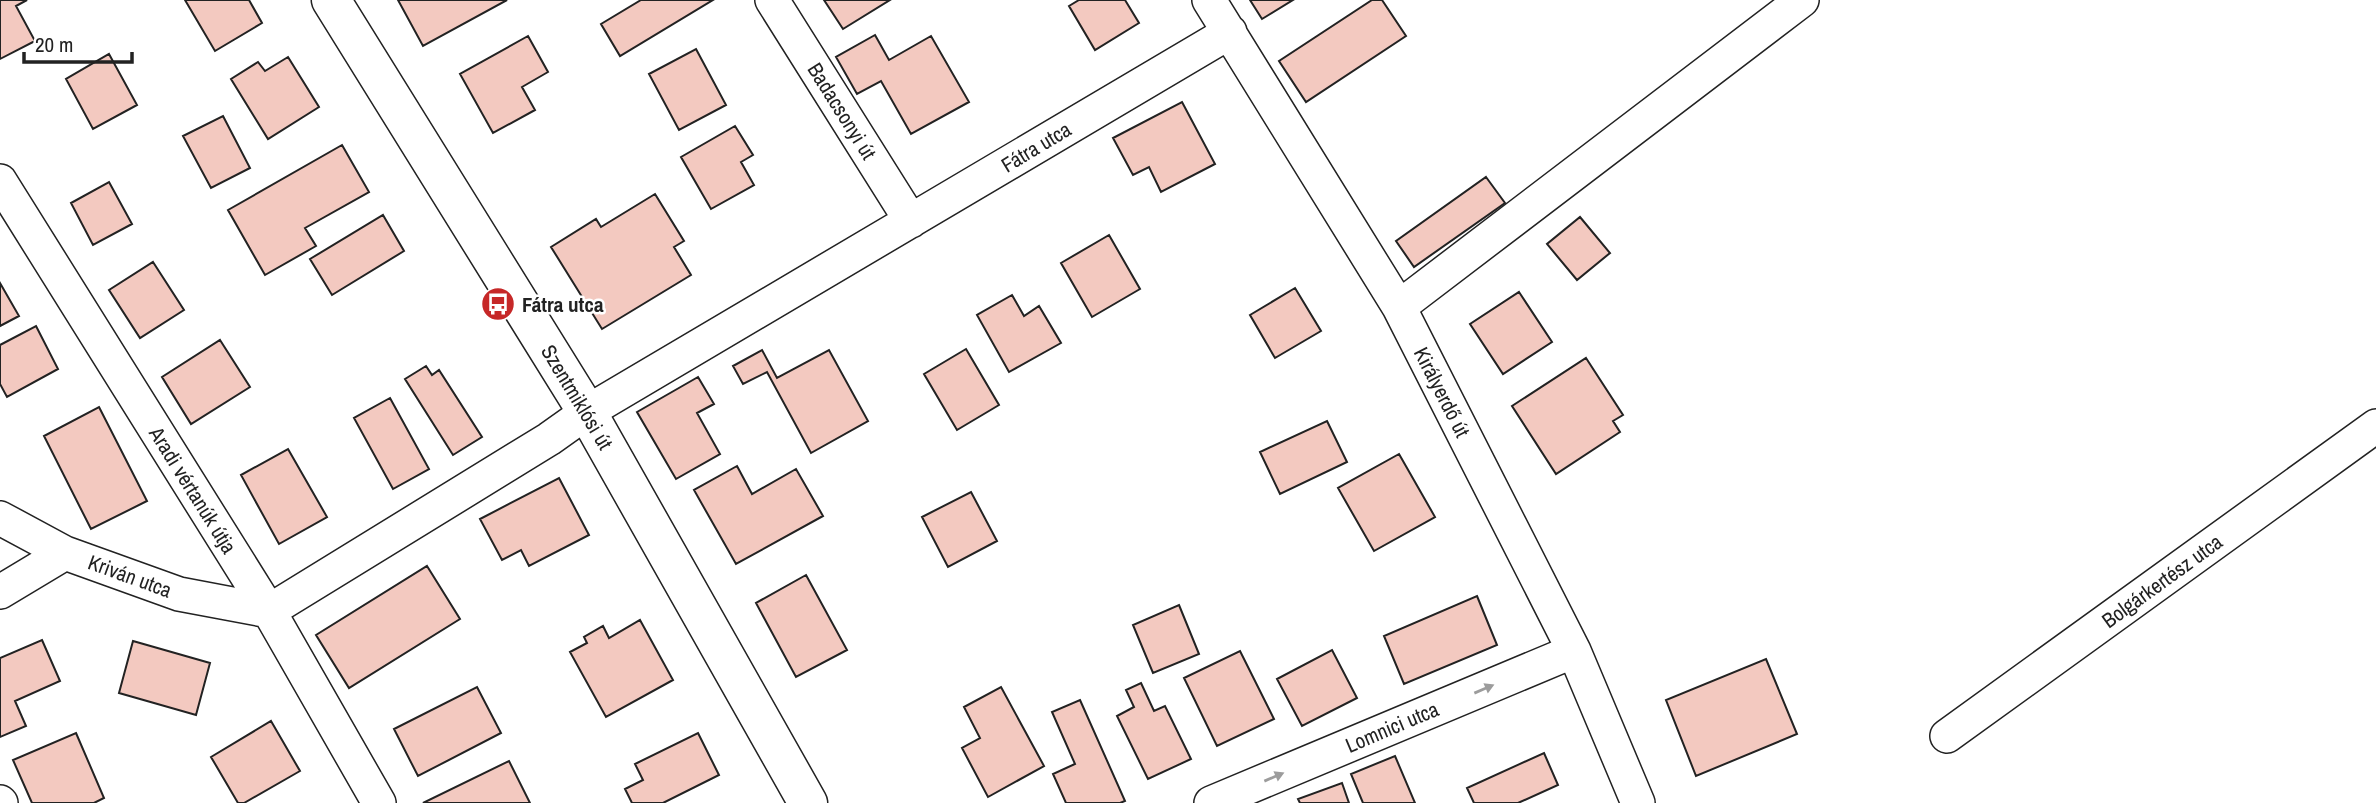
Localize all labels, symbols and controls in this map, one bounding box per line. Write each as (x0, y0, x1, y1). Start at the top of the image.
scale bar (24, 21, 133, 65)
text: 20 m (35, 30, 73, 59)
street label: Badacsonyi út (801, 57, 883, 165)
street label: Fátra utca (996, 115, 1077, 179)
bus stop icon: Fátra utca (479, 285, 517, 323)
place label: Fátra utca (522, 290, 604, 319)
street label: Szentmiklósi út (534, 339, 620, 455)
street label: Királyerdő út (1407, 342, 1477, 442)
street label: Aradi vértanúk útja (142, 420, 244, 559)
street label: Bolgárkertész utca (2096, 527, 2229, 635)
street label: Kriván utca (84, 547, 176, 605)
one-way arrow (1474, 683, 1494, 695)
street label: Lomnici utca (1341, 694, 1443, 760)
one-way arrow (1264, 771, 1285, 782)

